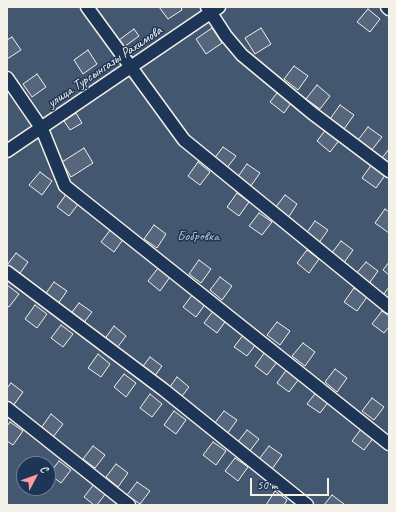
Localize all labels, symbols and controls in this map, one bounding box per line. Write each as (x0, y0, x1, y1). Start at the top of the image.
street label: улица Турсынгазы Рахимова (44, 22, 166, 112)
park label: Бобровка (177, 228, 219, 244)
north arrow (16, 456, 56, 496)
text: С (37, 462, 51, 475)
scale bar (252, 470, 331, 496)
text: 50 m (257, 477, 277, 493)

